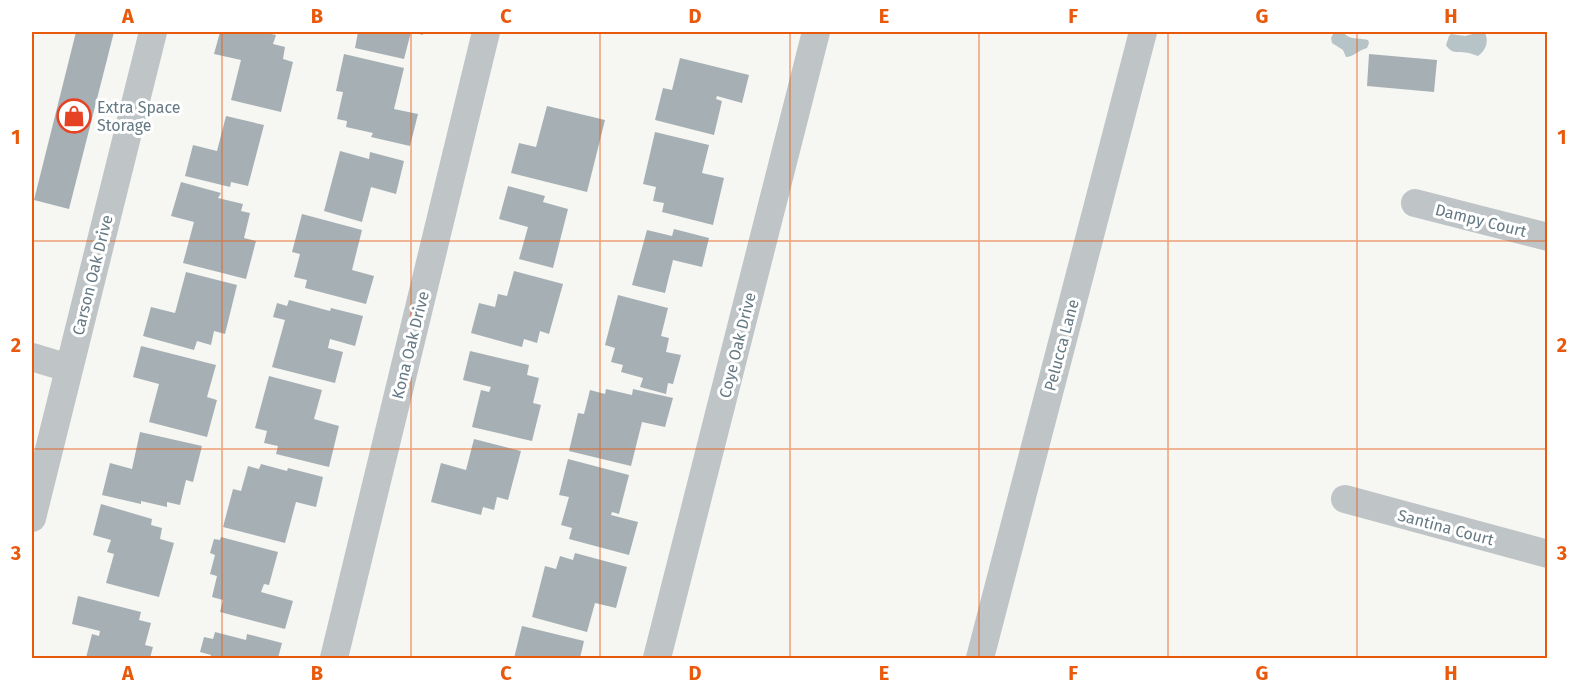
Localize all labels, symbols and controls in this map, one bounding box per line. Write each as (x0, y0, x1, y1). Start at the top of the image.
text: A (121, 4, 135, 28)
text: B (311, 4, 323, 28)
text: C (500, 4, 512, 28)
text: D (688, 4, 702, 28)
text: E (879, 4, 889, 28)
text: F (1068, 4, 1078, 28)
text: G (1256, 4, 1268, 28)
text: H (1444, 4, 1458, 28)
shop icon: Extra Space Storage (56, 98, 92, 134)
place label: Extra Space Storage (97, 98, 180, 135)
text: 1 (11, 125, 21, 149)
text: 1 (1557, 125, 1567, 149)
street label: Dampy Court (1433, 200, 1529, 241)
street label: Carson Oak Drive (68, 213, 117, 337)
street label: Kona Oak Drive (388, 289, 433, 401)
street label: Coye Oak Drive (715, 290, 760, 400)
street label: Pelucca Lane (1040, 297, 1083, 393)
text: 2 (11, 333, 21, 357)
text: 2 (1557, 333, 1567, 357)
street label: Santina Court (1396, 506, 1496, 549)
text: 3 (10, 541, 21, 565)
text: 3 (1556, 541, 1567, 565)
text: A (121, 661, 135, 685)
text: B (311, 661, 323, 685)
text: C (500, 661, 512, 685)
text: D (688, 661, 702, 685)
text: E (879, 661, 889, 685)
text: F (1068, 661, 1078, 685)
text: G (1256, 661, 1268, 685)
text: H (1444, 661, 1458, 685)

